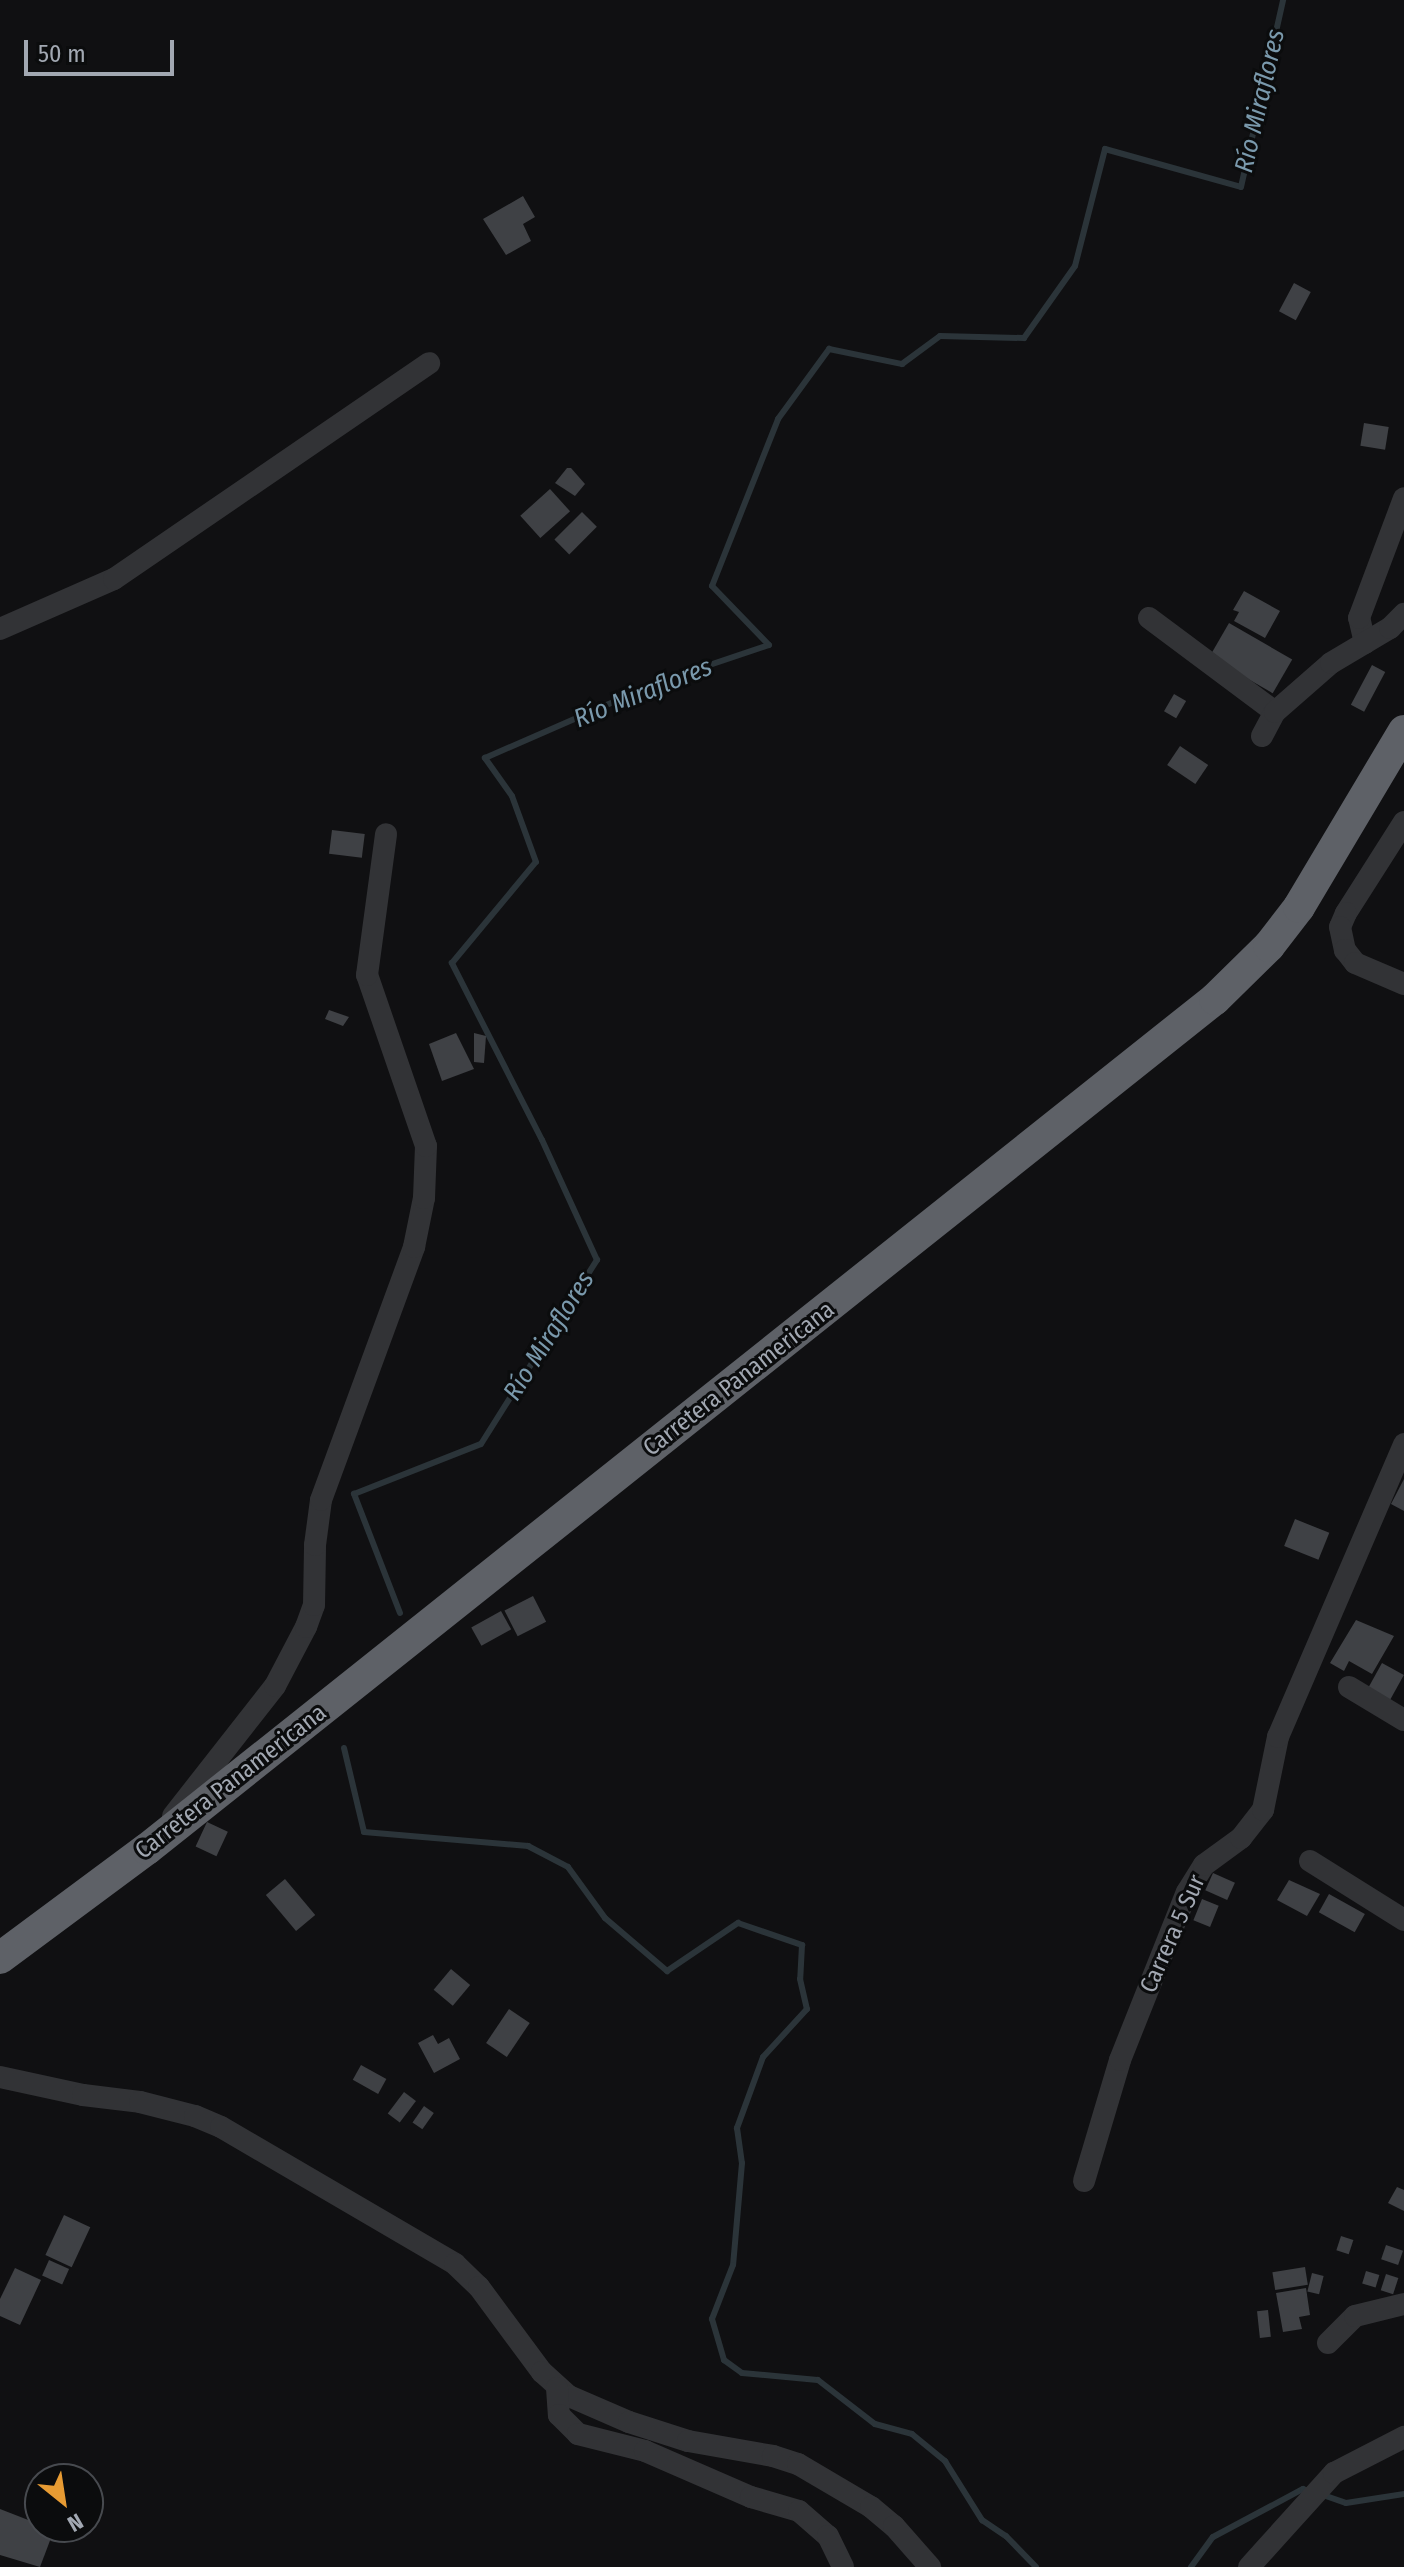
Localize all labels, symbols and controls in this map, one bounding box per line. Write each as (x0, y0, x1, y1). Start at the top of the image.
scale bar (28, 24, 178, 74)
water label: Río Miraflores (1228, 26, 1292, 176)
text: 50 m (38, 40, 86, 68)
water label: Río Miraflores (569, 651, 717, 735)
water label: Río Miraflores (497, 1266, 601, 1406)
street label: Carretera Panamericana (638, 1295, 840, 1463)
street label: Carretera Panamericana (130, 1698, 332, 1866)
street label: Carrera 5 Sur (1134, 1871, 1212, 1997)
north arrow (24, 2463, 104, 2543)
text: N (63, 2507, 88, 2537)

